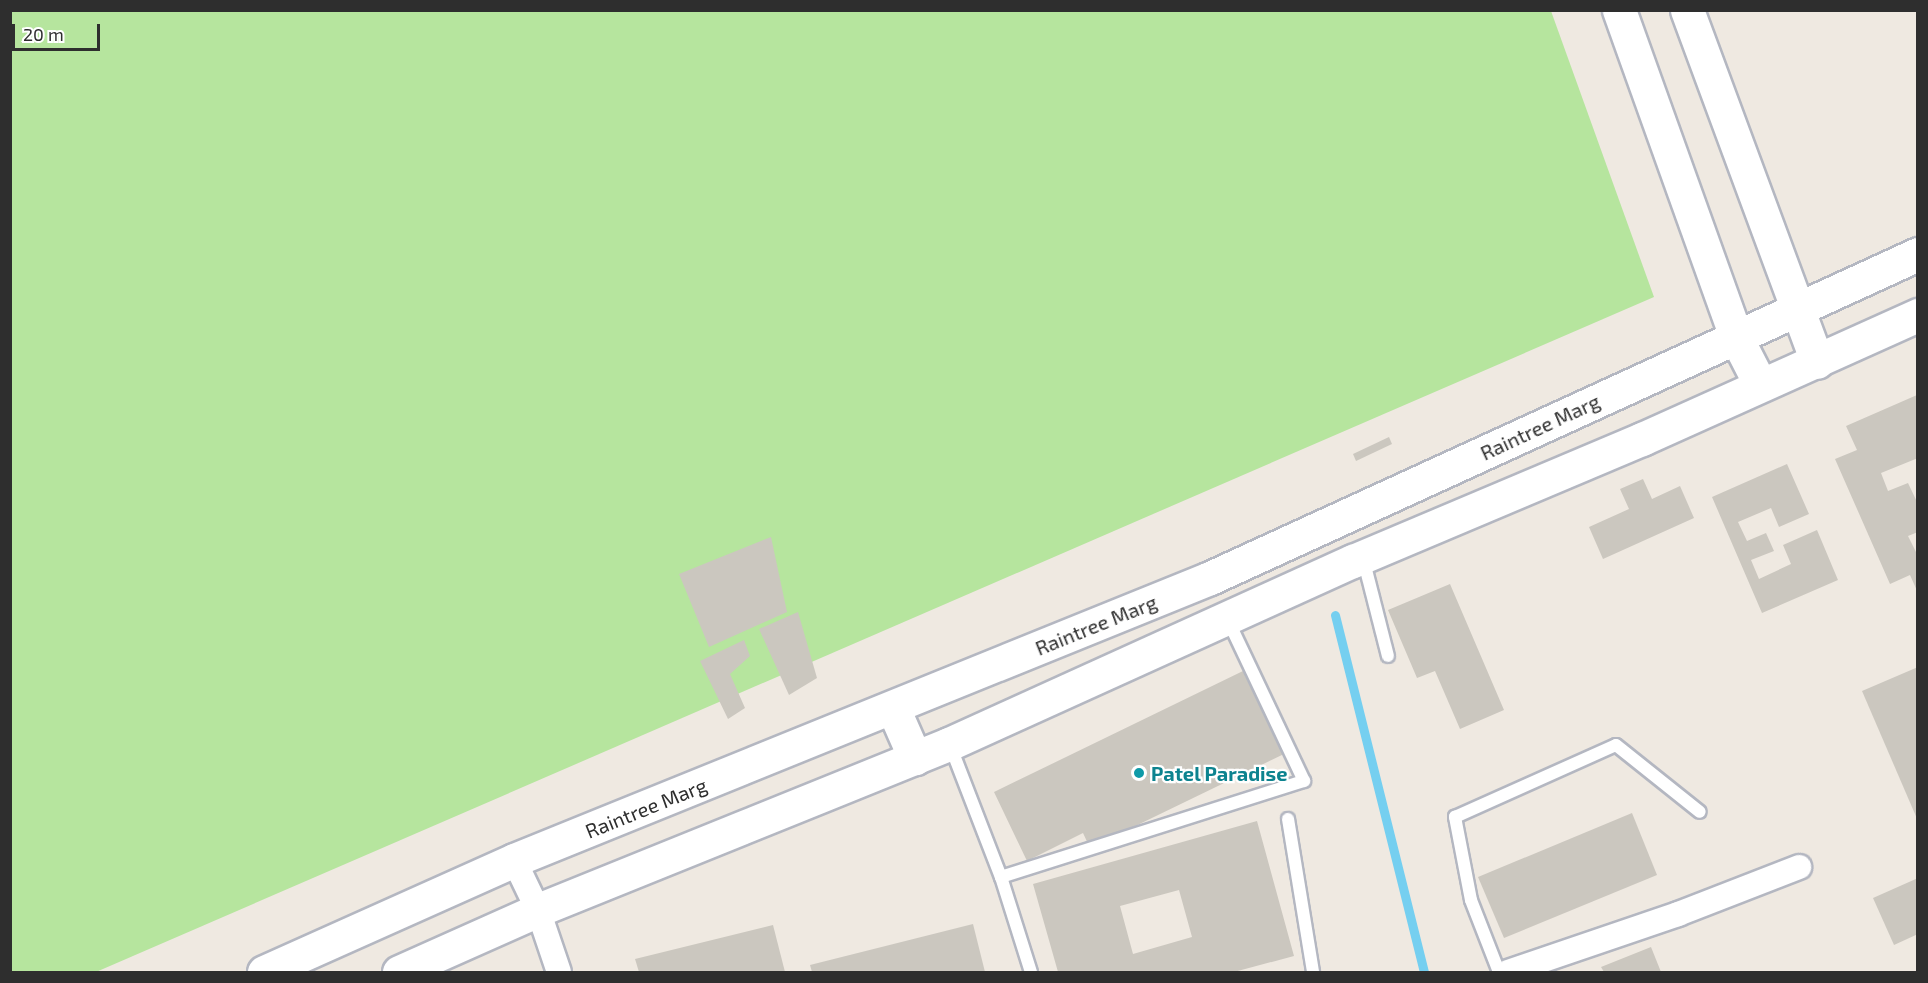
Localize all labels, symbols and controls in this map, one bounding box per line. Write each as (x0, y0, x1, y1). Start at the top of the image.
scale bar (15, 12, 104, 50)
text: 20 m (23, 23, 64, 45)
street label: Raintree Marg (1477, 389, 1603, 465)
street label: Raintree Marg (1032, 590, 1160, 660)
place label: Patel Paradise (1151, 761, 1288, 785)
marker: Patel Paradise (1132, 766, 1146, 780)
street label: Raintree Marg (582, 773, 710, 843)

